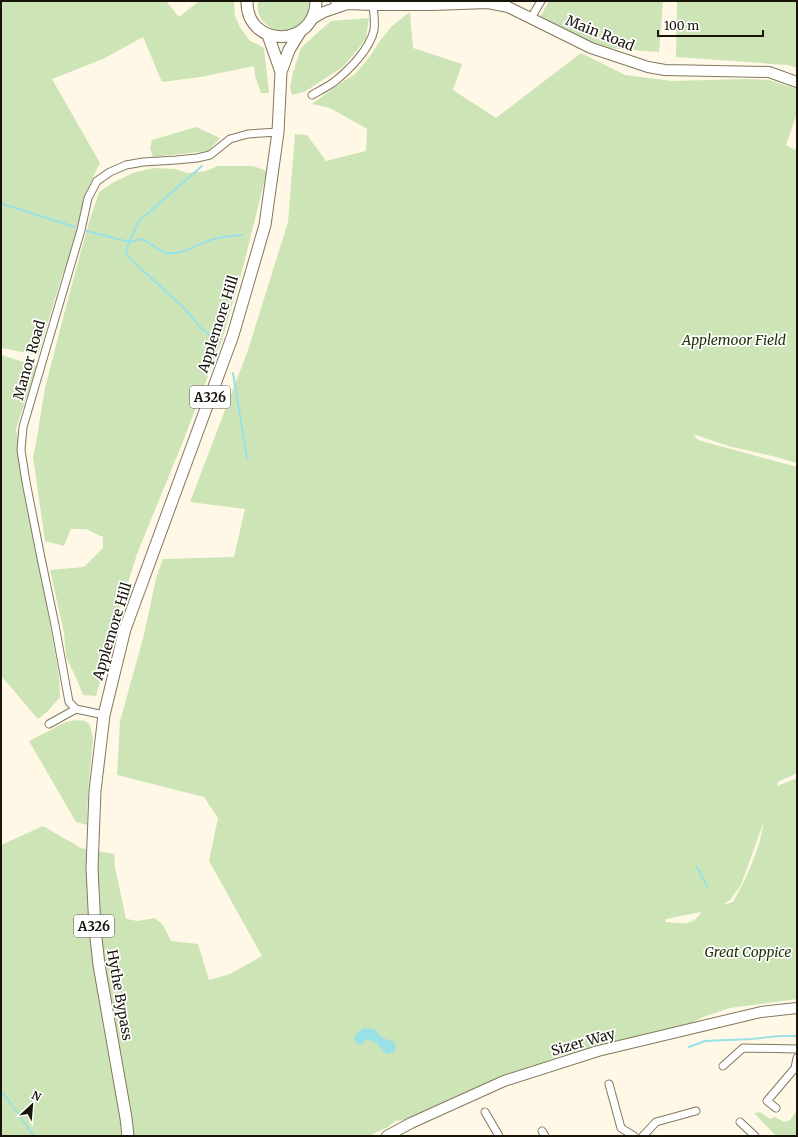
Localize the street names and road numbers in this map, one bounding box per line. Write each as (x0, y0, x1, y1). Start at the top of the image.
street label: Main Road (563, 11, 638, 55)
street label: Applemore Hill (193, 272, 242, 376)
street label: Manor Road (9, 317, 49, 402)
road number: A326 (190, 386, 230, 408)
street label: Applemore Hill (88, 579, 136, 683)
road number: A326 (74, 915, 114, 937)
street label: Hythe Bypass (103, 948, 137, 1042)
street label: Sizer Way (549, 1024, 618, 1060)

